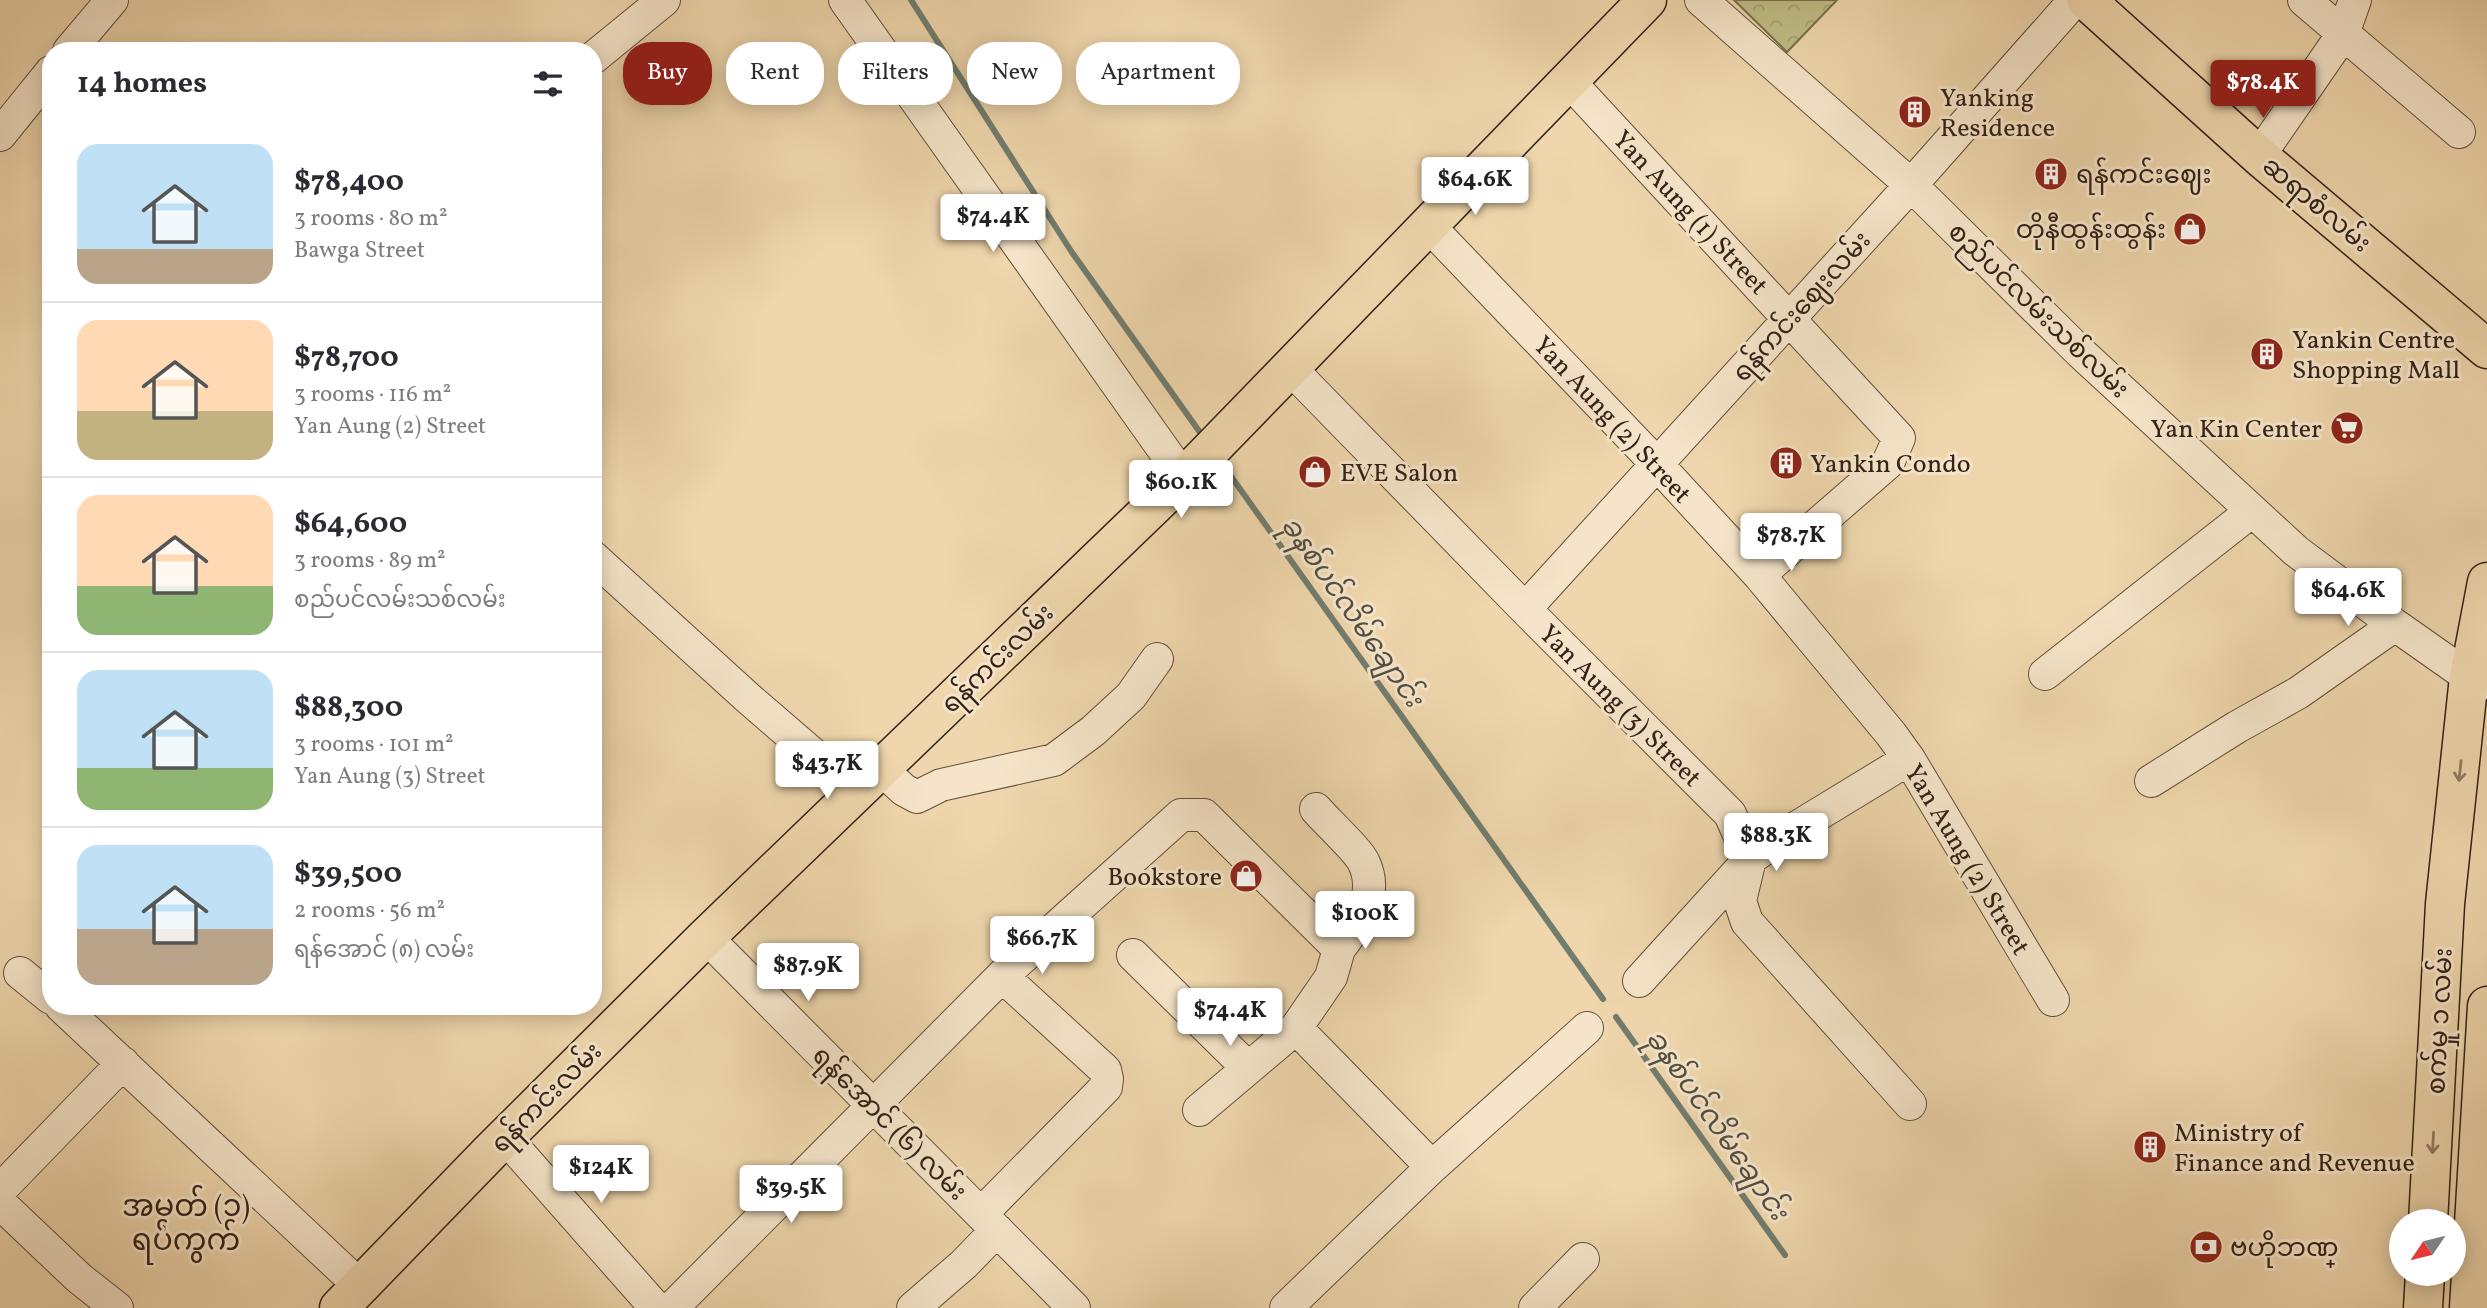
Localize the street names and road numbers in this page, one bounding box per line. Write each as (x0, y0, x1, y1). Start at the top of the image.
street label: Yan Aung (1) Street (1604, 123, 1775, 304)
street label: ဆရာစံလမ်း (2253, 148, 2379, 263)
street label: စည်ပင်လမ်းသစ်လမ်း (1938, 215, 2137, 408)
street label: ရန်ကင်းဈေးလမ်း (1724, 224, 1881, 391)
street label: Yan Aung (2) Street (1524, 329, 1699, 512)
street label: ရန်ကင်းလမ်း (934, 596, 1063, 723)
street label: Yan Aung (3) Street (1530, 617, 1709, 796)
street label: Yan Aung (2) Street (1895, 758, 2038, 962)
street label: စက်မှု ၁ လမ်း (2418, 947, 2464, 1095)
street label: ရန်ကင်းလမ်း (483, 1034, 612, 1163)
street label: ရန်အောင် (၆) လမ်း (803, 1038, 975, 1210)

